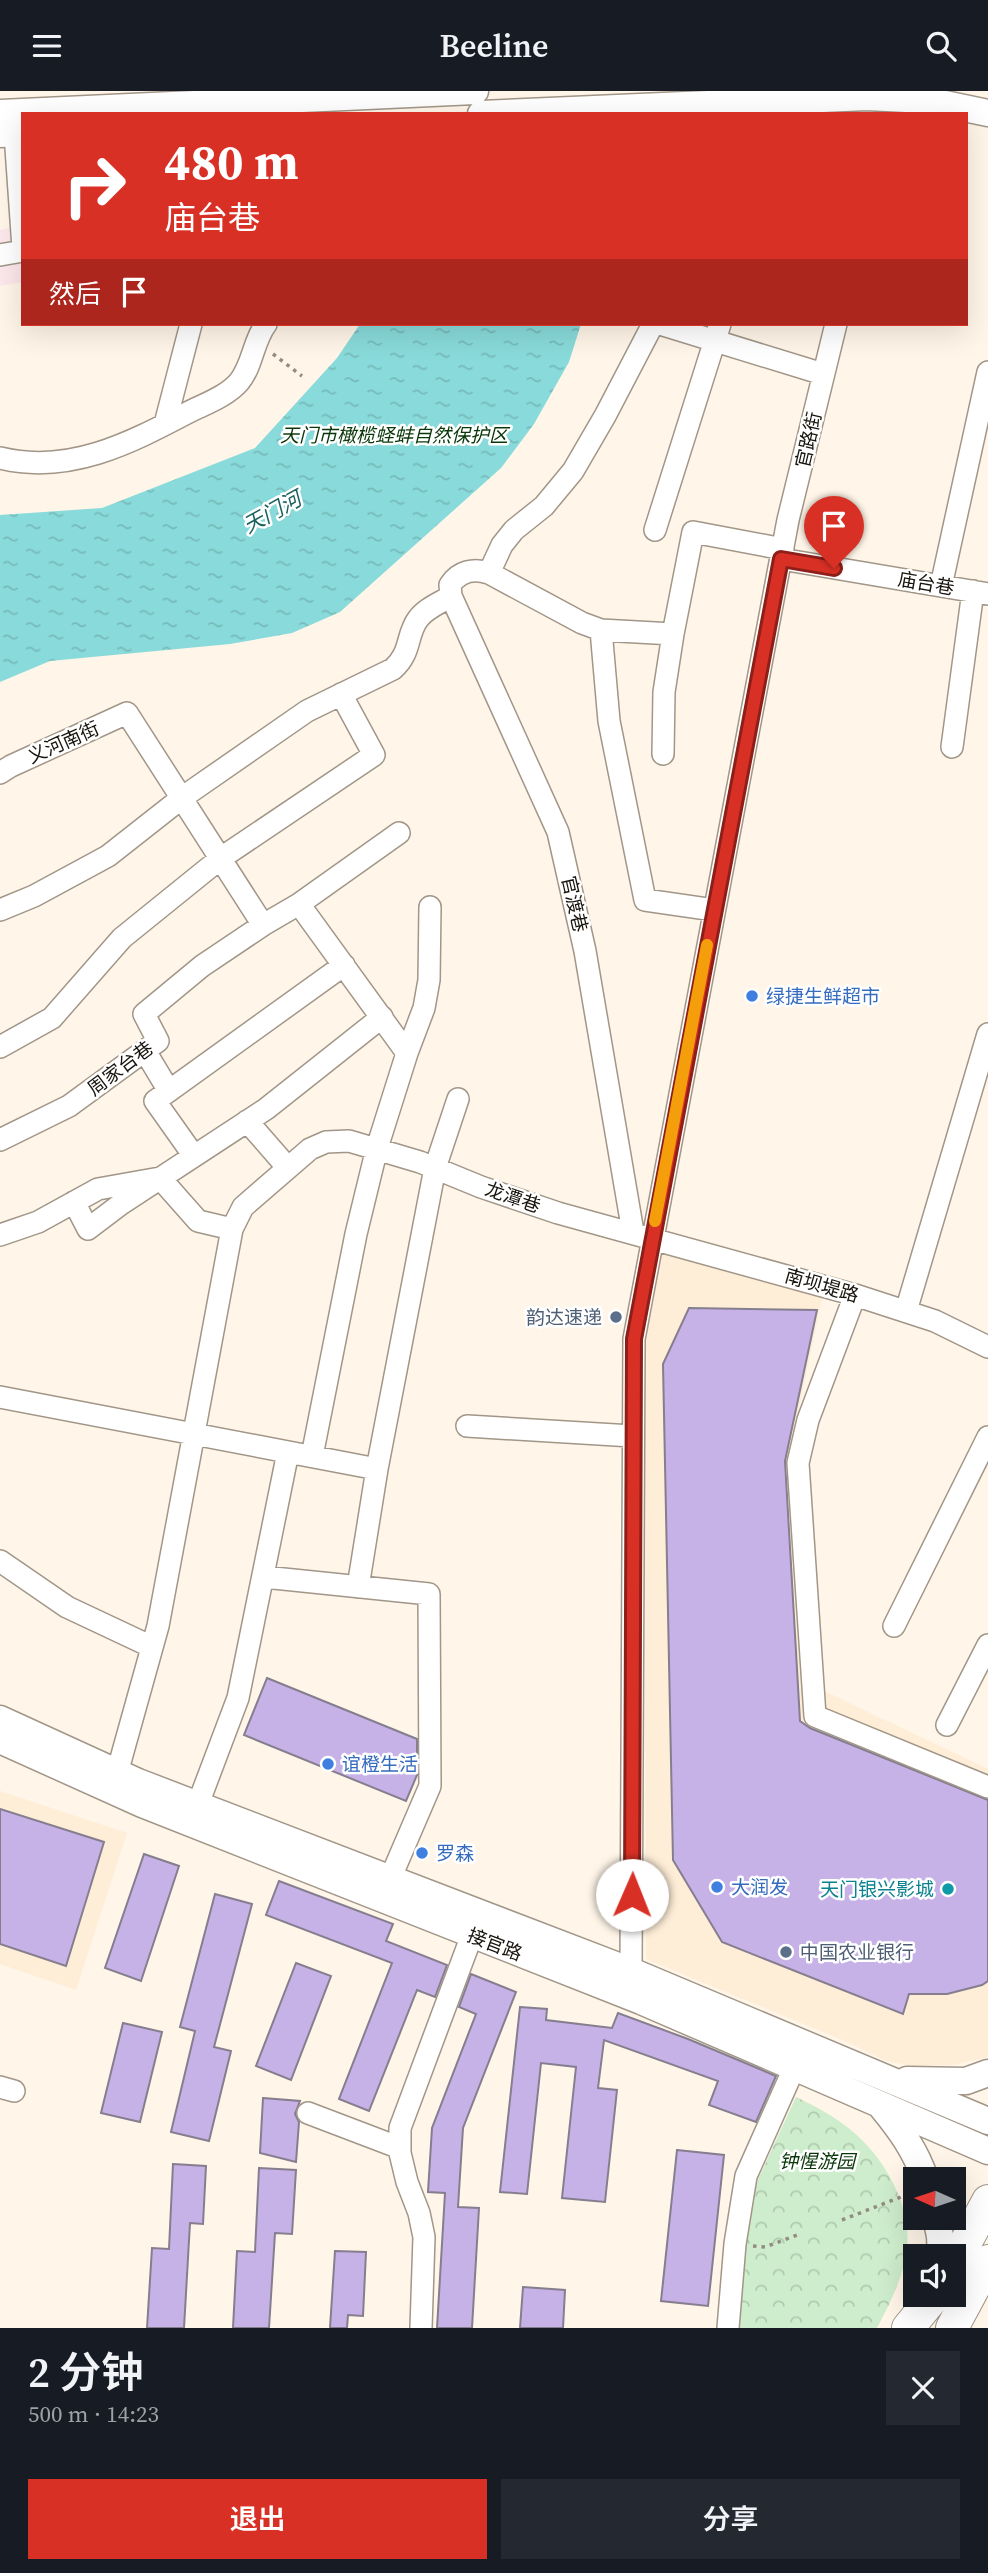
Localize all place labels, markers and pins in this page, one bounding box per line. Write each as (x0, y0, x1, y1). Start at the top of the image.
pin (804, 496, 864, 568)
place label: 绿捷生鲜超市 (766, 983, 880, 1009)
marker: 绿捷生鲜超市 (744, 988, 760, 1004)
place label: 韵达速递 (526, 1304, 602, 1330)
marker: 韵达速递 (608, 1309, 624, 1325)
place label: 谊橙生活 (342, 1751, 418, 1777)
marker: 谊橙生活 (320, 1756, 336, 1772)
place label: 罗森 (436, 1840, 474, 1866)
marker: 罗森 (414, 1845, 430, 1861)
place label: 大润发 (731, 1874, 788, 1900)
place label: 天门银兴影城 (820, 1876, 934, 1902)
marker: 大润发 (709, 1879, 725, 1895)
marker: 天门银兴影城 (940, 1881, 956, 1897)
place label: 中国农业银行 (800, 1939, 914, 1965)
marker: 中国农业银行 (778, 1944, 794, 1960)

